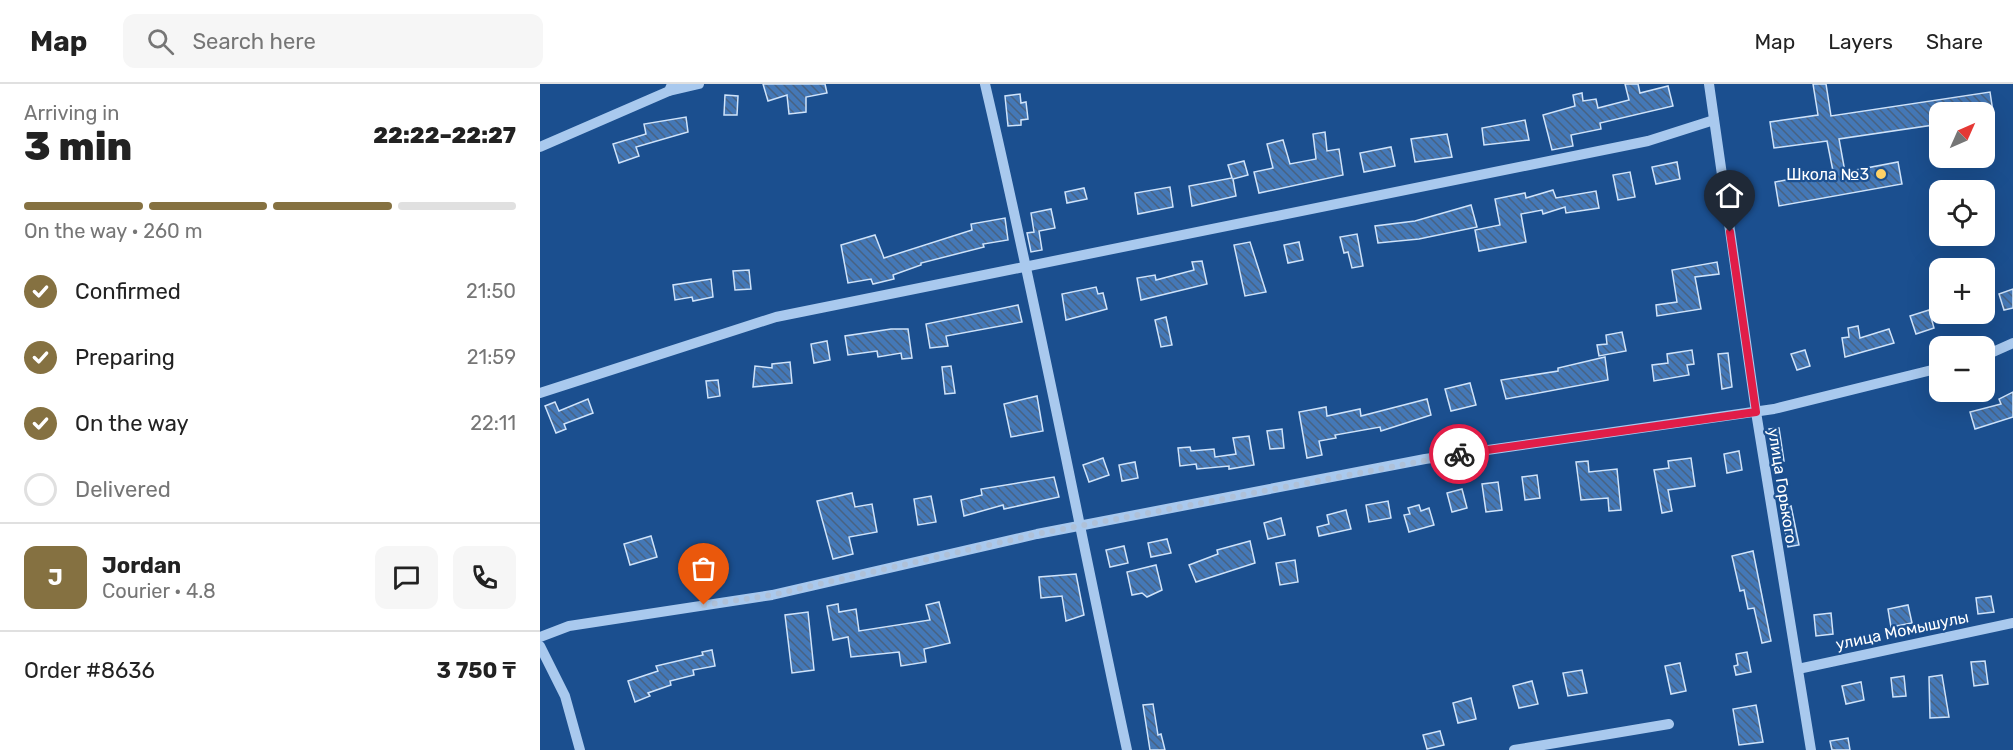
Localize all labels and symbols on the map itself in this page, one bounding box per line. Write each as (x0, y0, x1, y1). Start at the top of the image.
north arrow (1929, 102, 1995, 168)
place label: Школа №3 (1786, 165, 1869, 184)
marker: Школа №3 (1874, 167, 1888, 181)
pin (1704, 170, 1755, 232)
courier (1429, 424, 1489, 484)
street label: улица Горького (1764, 427, 1801, 545)
pin (678, 543, 729, 605)
street label: улица Момышулы (1834, 607, 1970, 654)

